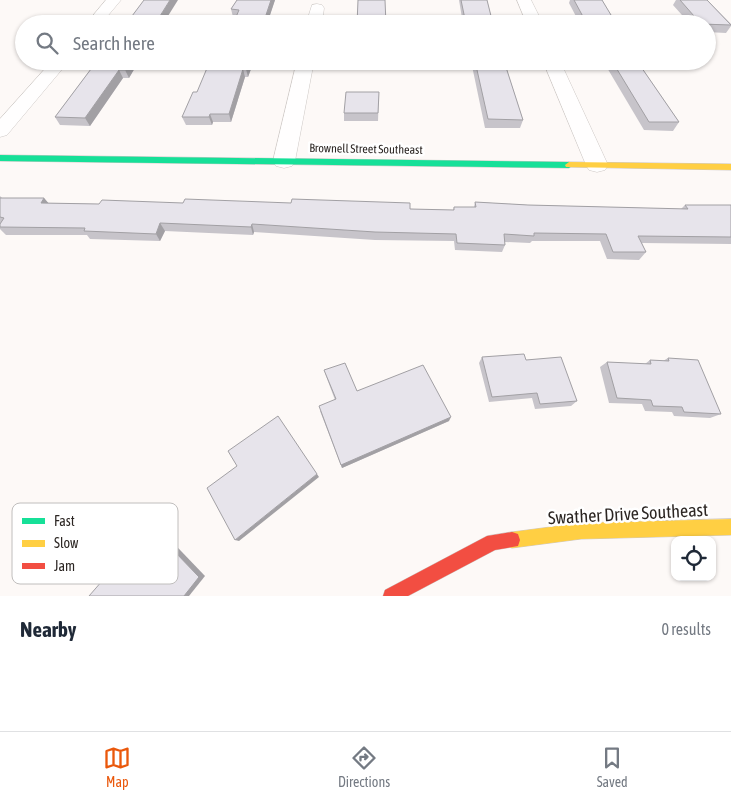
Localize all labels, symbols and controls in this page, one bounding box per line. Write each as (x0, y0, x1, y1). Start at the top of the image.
search box (15, 15, 716, 70)
icon: search (33, 29, 61, 57)
text: Search here (73, 32, 155, 54)
street label: Brownell Street Southeast (309, 141, 423, 157)
street label: Swather Drive Southeast (547, 499, 709, 528)
legend (12, 503, 178, 584)
text: Fast (54, 513, 75, 529)
text: Slow (54, 535, 79, 551)
map controls (671, 536, 716, 581)
button: locate (671, 536, 716, 581)
text: Jam (54, 558, 75, 574)
text: Nearby (20, 617, 76, 641)
text: 0 results (661, 620, 711, 638)
tab: Map (103, 744, 131, 790)
tab: Directions (338, 744, 390, 790)
tab: Saved (597, 744, 628, 790)

